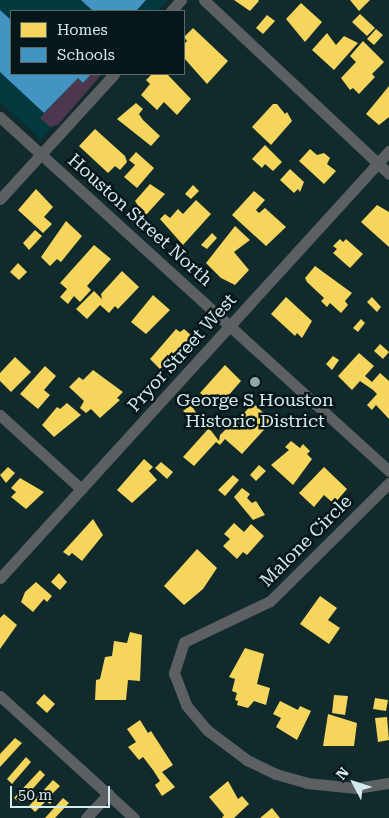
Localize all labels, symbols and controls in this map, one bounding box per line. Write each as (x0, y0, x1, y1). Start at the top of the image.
legend (10, 10, 185, 75)
text: Homes (57, 21, 108, 39)
text: Schools (57, 46, 115, 64)
street label: Houston Street North (63, 149, 217, 291)
street label: Pryor Street West (123, 289, 241, 417)
marker: George S Houston Historic District (249, 376, 261, 388)
place label: George S Houston Historic District (176, 390, 334, 432)
street label: Malone Circle (256, 491, 356, 591)
north arrow (329, 758, 379, 808)
text: N (333, 764, 352, 783)
scale bar (12, 776, 112, 808)
text: 50 m (18, 786, 52, 804)

